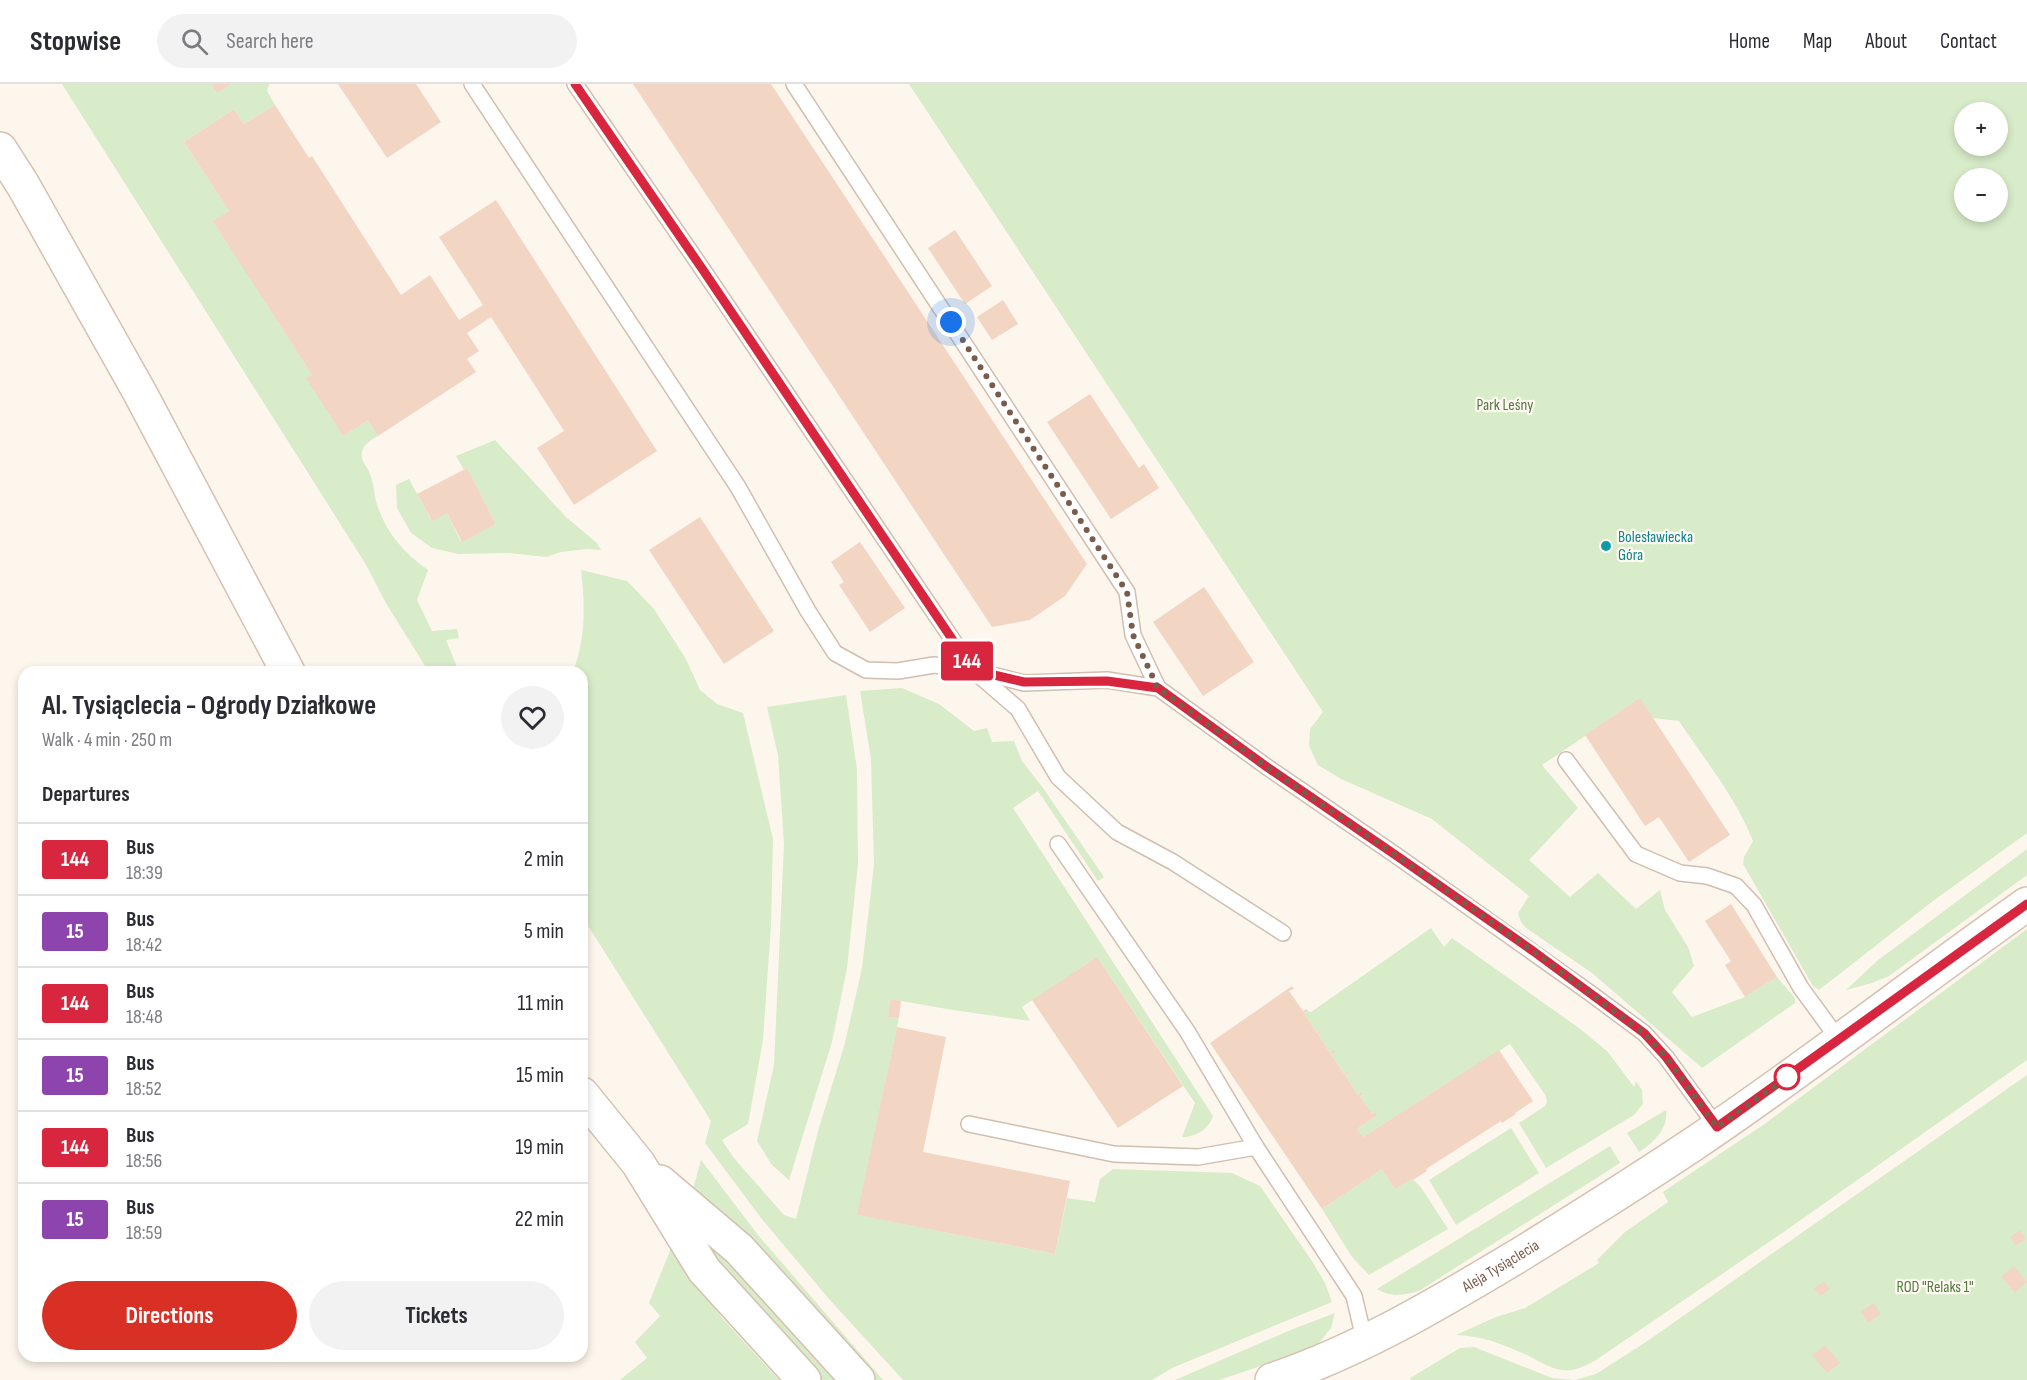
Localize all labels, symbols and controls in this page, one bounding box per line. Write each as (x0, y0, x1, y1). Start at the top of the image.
search box (157, 14, 577, 68)
text: Stopwise (30, 25, 121, 58)
icon: search (178, 25, 211, 58)
text: Search here (226, 28, 314, 55)
text: Home (1729, 29, 1770, 54)
text: Map (1803, 29, 1832, 54)
text: About (1865, 29, 1907, 54)
text: Contact (1940, 29, 1997, 54)
map controls (1954, 102, 2008, 222)
button: + (1954, 102, 2008, 156)
button: − (1954, 168, 2008, 222)
your location (936, 307, 966, 337)
park label: Park Leśny (1477, 396, 1533, 415)
place label: Bolesławiecka Góra (1618, 528, 1693, 565)
marker: Bolesławiecka Góra (1599, 539, 1613, 553)
line badge: 144 (932, 642, 1002, 680)
text: 144 (953, 649, 981, 674)
button: heart (501, 686, 564, 749)
text: Al. Tysiąclecia - Ogrody Działkowe (42, 689, 376, 722)
text: Walk · 4 min · 250 m (42, 728, 172, 752)
text: Departures (42, 781, 130, 808)
text: Bus (126, 834, 155, 861)
text: 2 min (524, 846, 564, 873)
text: 144 (61, 847, 89, 872)
text: 18:39 (126, 861, 163, 885)
text: Bus (126, 906, 155, 933)
text: 5 min (524, 918, 564, 945)
text: 15 (66, 919, 84, 944)
text: 18:42 (126, 933, 162, 957)
text: Bus (126, 978, 155, 1005)
text: 11 min (517, 990, 564, 1017)
text: 144 (61, 991, 89, 1016)
text: 18:48 (126, 1005, 163, 1029)
text: Bus (126, 1050, 155, 1077)
text: 15 min (516, 1062, 564, 1089)
text: 15 (66, 1063, 84, 1088)
unlabelled marker (1774, 1064, 1800, 1090)
text: 18:52 (126, 1077, 162, 1101)
text: Bus (126, 1122, 155, 1149)
text: 19 min (515, 1134, 564, 1161)
text: 144 (61, 1135, 89, 1160)
text: 18:56 (126, 1149, 162, 1173)
text: Bus (126, 1194, 155, 1221)
text: 22 min (515, 1206, 564, 1233)
text: 15 (66, 1207, 84, 1232)
text: 18:59 (126, 1221, 162, 1245)
street label: Aleja Tysiąclecia (1458, 1236, 1543, 1297)
park label: ROD "Relaks 1" (1896, 1278, 1974, 1297)
button: Directions (42, 1281, 297, 1350)
button: Tickets (309, 1281, 564, 1350)

